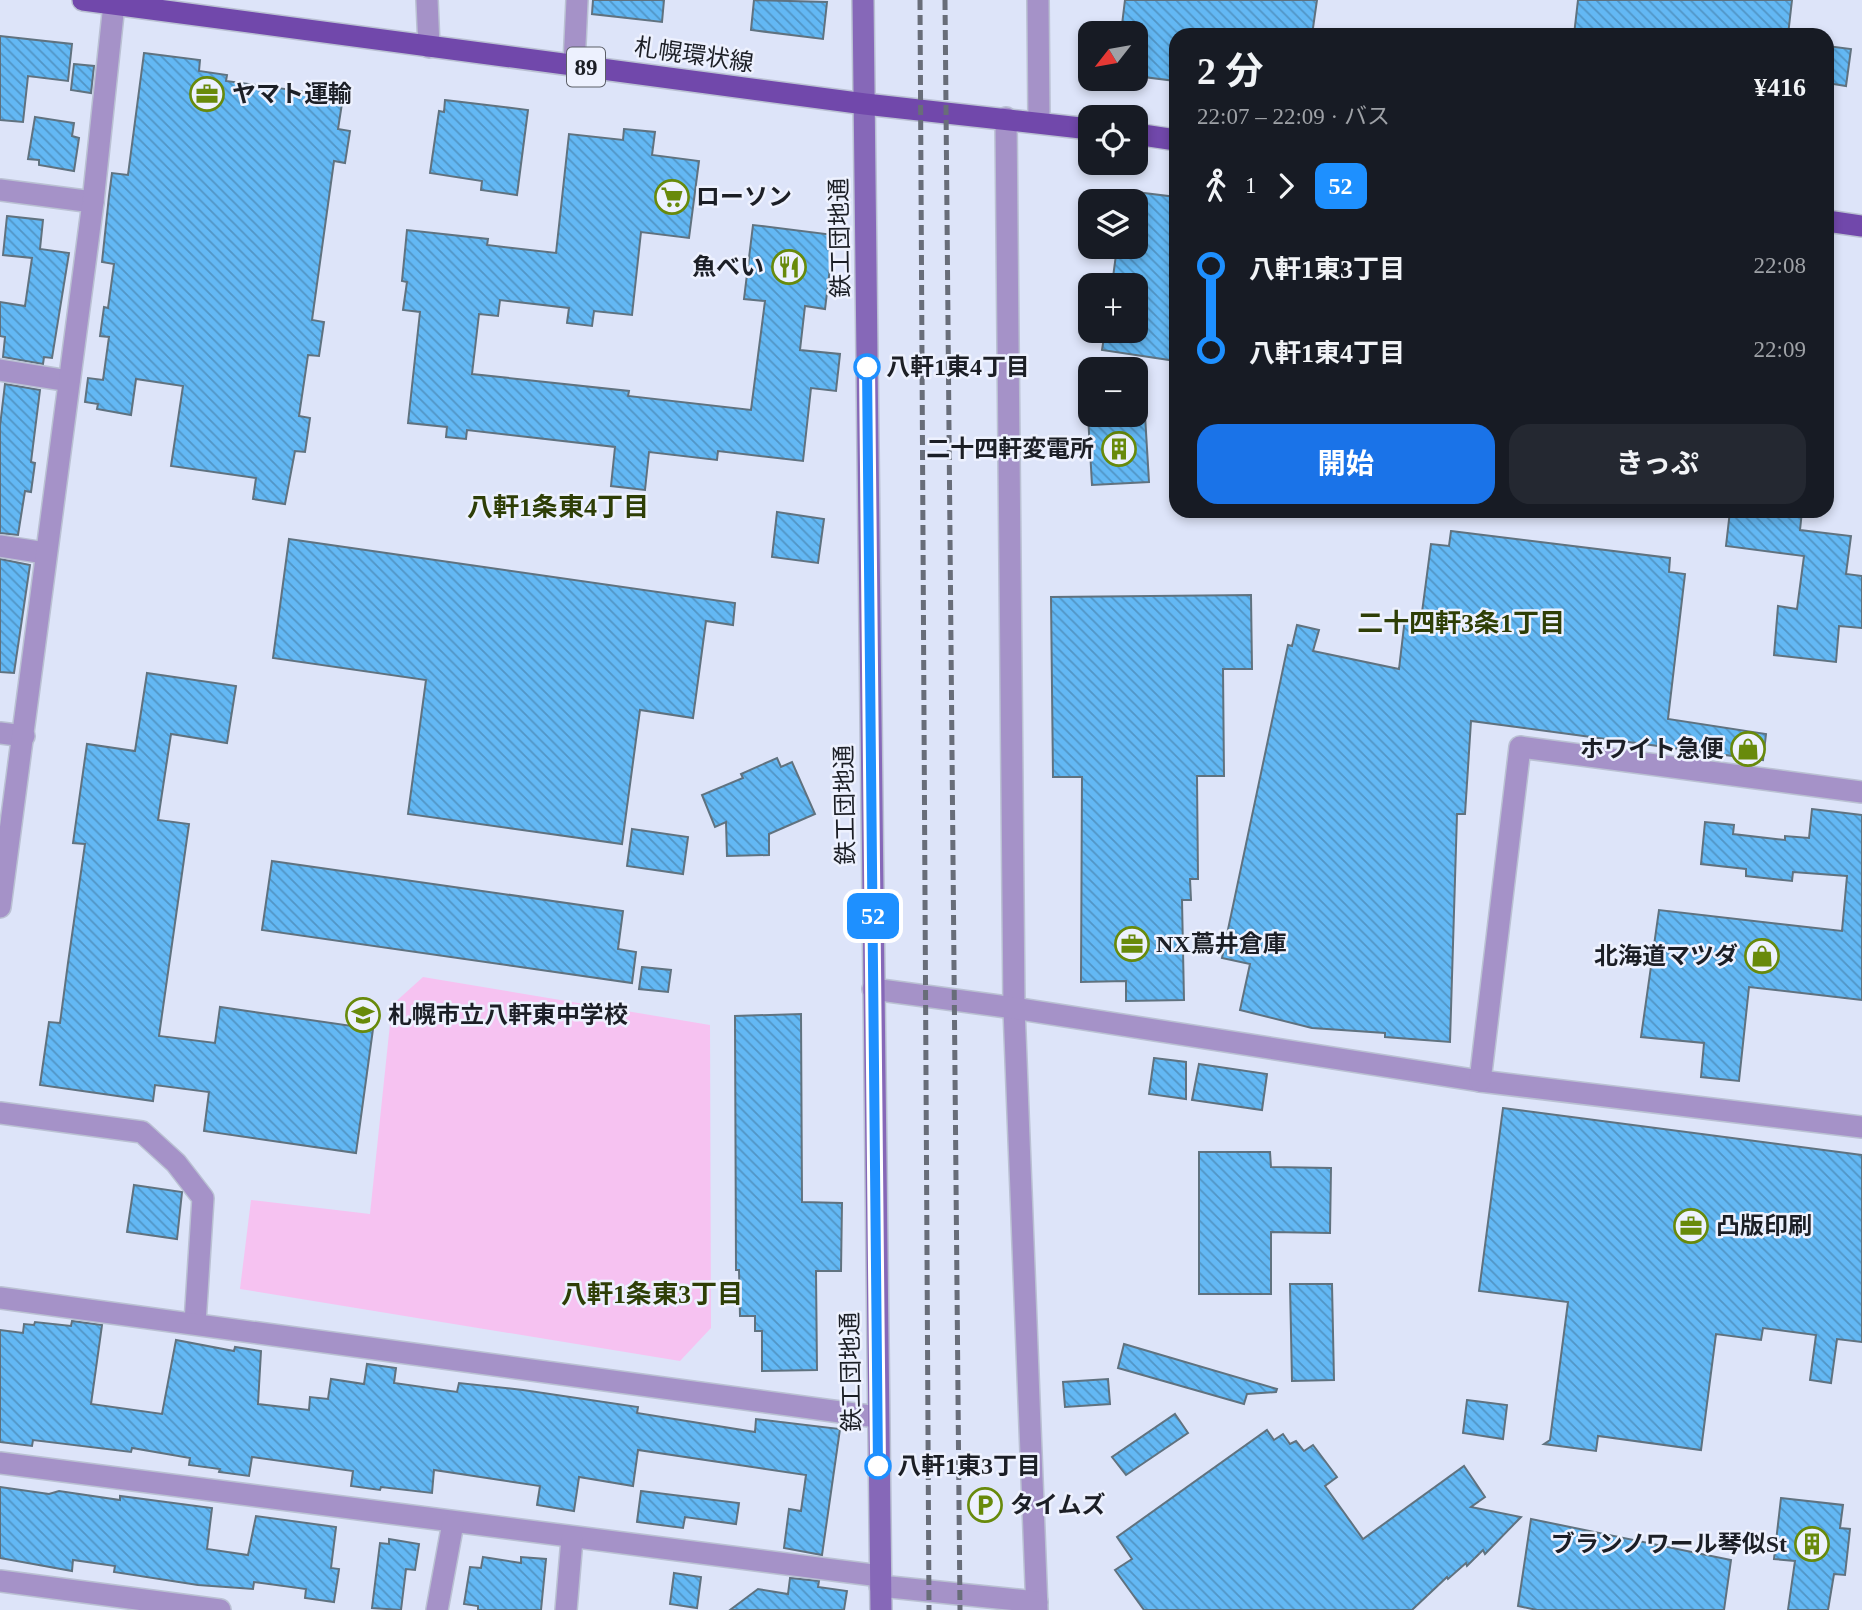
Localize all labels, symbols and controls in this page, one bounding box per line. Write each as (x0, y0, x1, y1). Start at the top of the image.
north arrow (1078, 21, 1148, 91)
map controls (1078, 21, 1148, 427)
street label: 札幌環状線 (633, 34, 755, 76)
road number: 89 (567, 48, 605, 86)
text: 2 分 (1197, 50, 1264, 92)
text: ¥416 (1754, 73, 1806, 102)
office icon: ヤマト運輸 (188, 75, 226, 113)
place label: ヤマト運輸 (232, 81, 352, 107)
text: 22:07 – 22:09 · バス (1197, 104, 1390, 129)
button: locate (1078, 105, 1148, 175)
icon: walk (1197, 167, 1235, 205)
icon: forward (1267, 167, 1305, 205)
text: 1 (1245, 173, 1257, 198)
text: 52 (1329, 173, 1353, 199)
supermarket icon: ローソン (653, 178, 691, 216)
street label: 鉄工団地通 (826, 178, 854, 298)
place label: ローソン (696, 184, 792, 210)
button: layers (1078, 189, 1148, 259)
restaurant icon: 魚べい (770, 248, 808, 286)
text: 22:08 (1754, 253, 1806, 278)
place label: 魚べい (692, 254, 764, 280)
text: 八軒1東3丁目 (1249, 255, 1405, 284)
button: + (1078, 273, 1148, 343)
text: 22:09 (1754, 337, 1806, 362)
text: 八軒1東4丁目 (1249, 339, 1405, 368)
marker: 八軒1東4丁目 (854, 354, 880, 380)
place label: 八軒1東4丁目 (886, 354, 1030, 380)
button: − (1078, 357, 1148, 427)
button: 開始 (1197, 424, 1495, 504)
button: きっぷ (1509, 424, 1806, 504)
building icon: 二十四軒変電所 (1100, 430, 1138, 468)
place label: 二十四軒変電所 (926, 436, 1094, 462)
district label: 八軒1条東4丁目 (467, 493, 649, 522)
district label: 二十四軒3条1丁目 (1357, 609, 1565, 638)
shop icon: ホワイト急便 (1729, 730, 1767, 768)
place label: ホワイト急便 (1580, 736, 1724, 762)
street label: 鉄工団地通 (831, 745, 859, 865)
line badge: 52 (842, 893, 904, 939)
text: 52 (861, 903, 885, 929)
office icon: NX蔦井倉庫 (1113, 925, 1151, 963)
place label: NX蔦井倉庫 (1156, 931, 1287, 957)
shop icon: 北海道マツダ (1743, 937, 1781, 975)
place label: 北海道マツダ (1594, 943, 1738, 969)
school or university icon: 札幌市立八軒東中学校 (344, 996, 382, 1034)
place label: 札幌市立八軒東中学校 (388, 1002, 628, 1028)
office icon: 凸版印刷 (1672, 1207, 1710, 1245)
place label: 凸版印刷 (1716, 1213, 1812, 1239)
district label: 八軒1条東3丁目 (561, 1280, 743, 1309)
street label: 鉄工団地通 (837, 1312, 865, 1432)
marker: 八軒1東3丁目 (865, 1453, 891, 1479)
place label: 八軒1東3丁目 (897, 1453, 1041, 1479)
parking icon: タイムズ (966, 1486, 1004, 1524)
place label: タイムズ (1010, 1492, 1106, 1518)
building icon: ブランノワール琴似St (1793, 1525, 1831, 1563)
place label: ブランノワール琴似St (1551, 1531, 1787, 1557)

